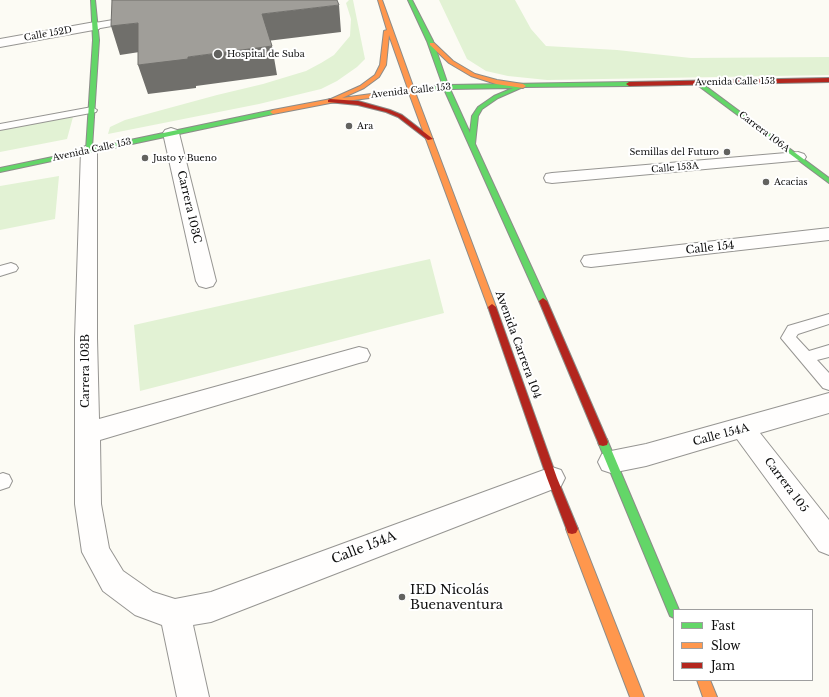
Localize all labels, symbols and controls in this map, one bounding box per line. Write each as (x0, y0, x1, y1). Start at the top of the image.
street label: Calle 152D (23, 24, 73, 44)
marker: Hospital de Suba (212, 48, 224, 60)
place label: Hospital de Suba (227, 49, 305, 59)
street label: Avenida Calle 153 (695, 76, 775, 88)
street label: Avenida Calle 153 (371, 81, 451, 101)
street label: Carrera 106A (736, 109, 792, 155)
marker: Ara (344, 121, 354, 131)
place label: Ara (357, 121, 373, 131)
street label: Avenida Calle 153 (52, 136, 132, 164)
place label: Semillas del Futuro (629, 147, 719, 157)
marker: Semillas del Futuro (722, 147, 732, 157)
marker: Justo y Bueno (140, 153, 150, 163)
place label: Justo y Bueno (153, 153, 217, 163)
street label: Calle 153A (651, 161, 699, 175)
street label: Carrera 103C (174, 169, 204, 245)
marker: Acacias (761, 177, 771, 187)
place label: Acacias (774, 177, 808, 187)
street label: Calle 154 (685, 239, 735, 257)
street label: Avenida Carrera 104 (492, 289, 544, 401)
street label: Carrera 103B (79, 334, 93, 408)
street label: Calle 154A (691, 421, 751, 449)
street label: Carrera 105 (761, 455, 811, 515)
street label: Calle 154A (329, 529, 399, 567)
place label: IED Nicolás Buenaventura (410, 582, 503, 613)
marker: IED Nicolás Buenaventura (397, 592, 407, 602)
legend (673, 609, 813, 681)
text: Fast (711, 618, 735, 633)
text: Slow (711, 638, 740, 653)
text: Jam (711, 658, 735, 673)

